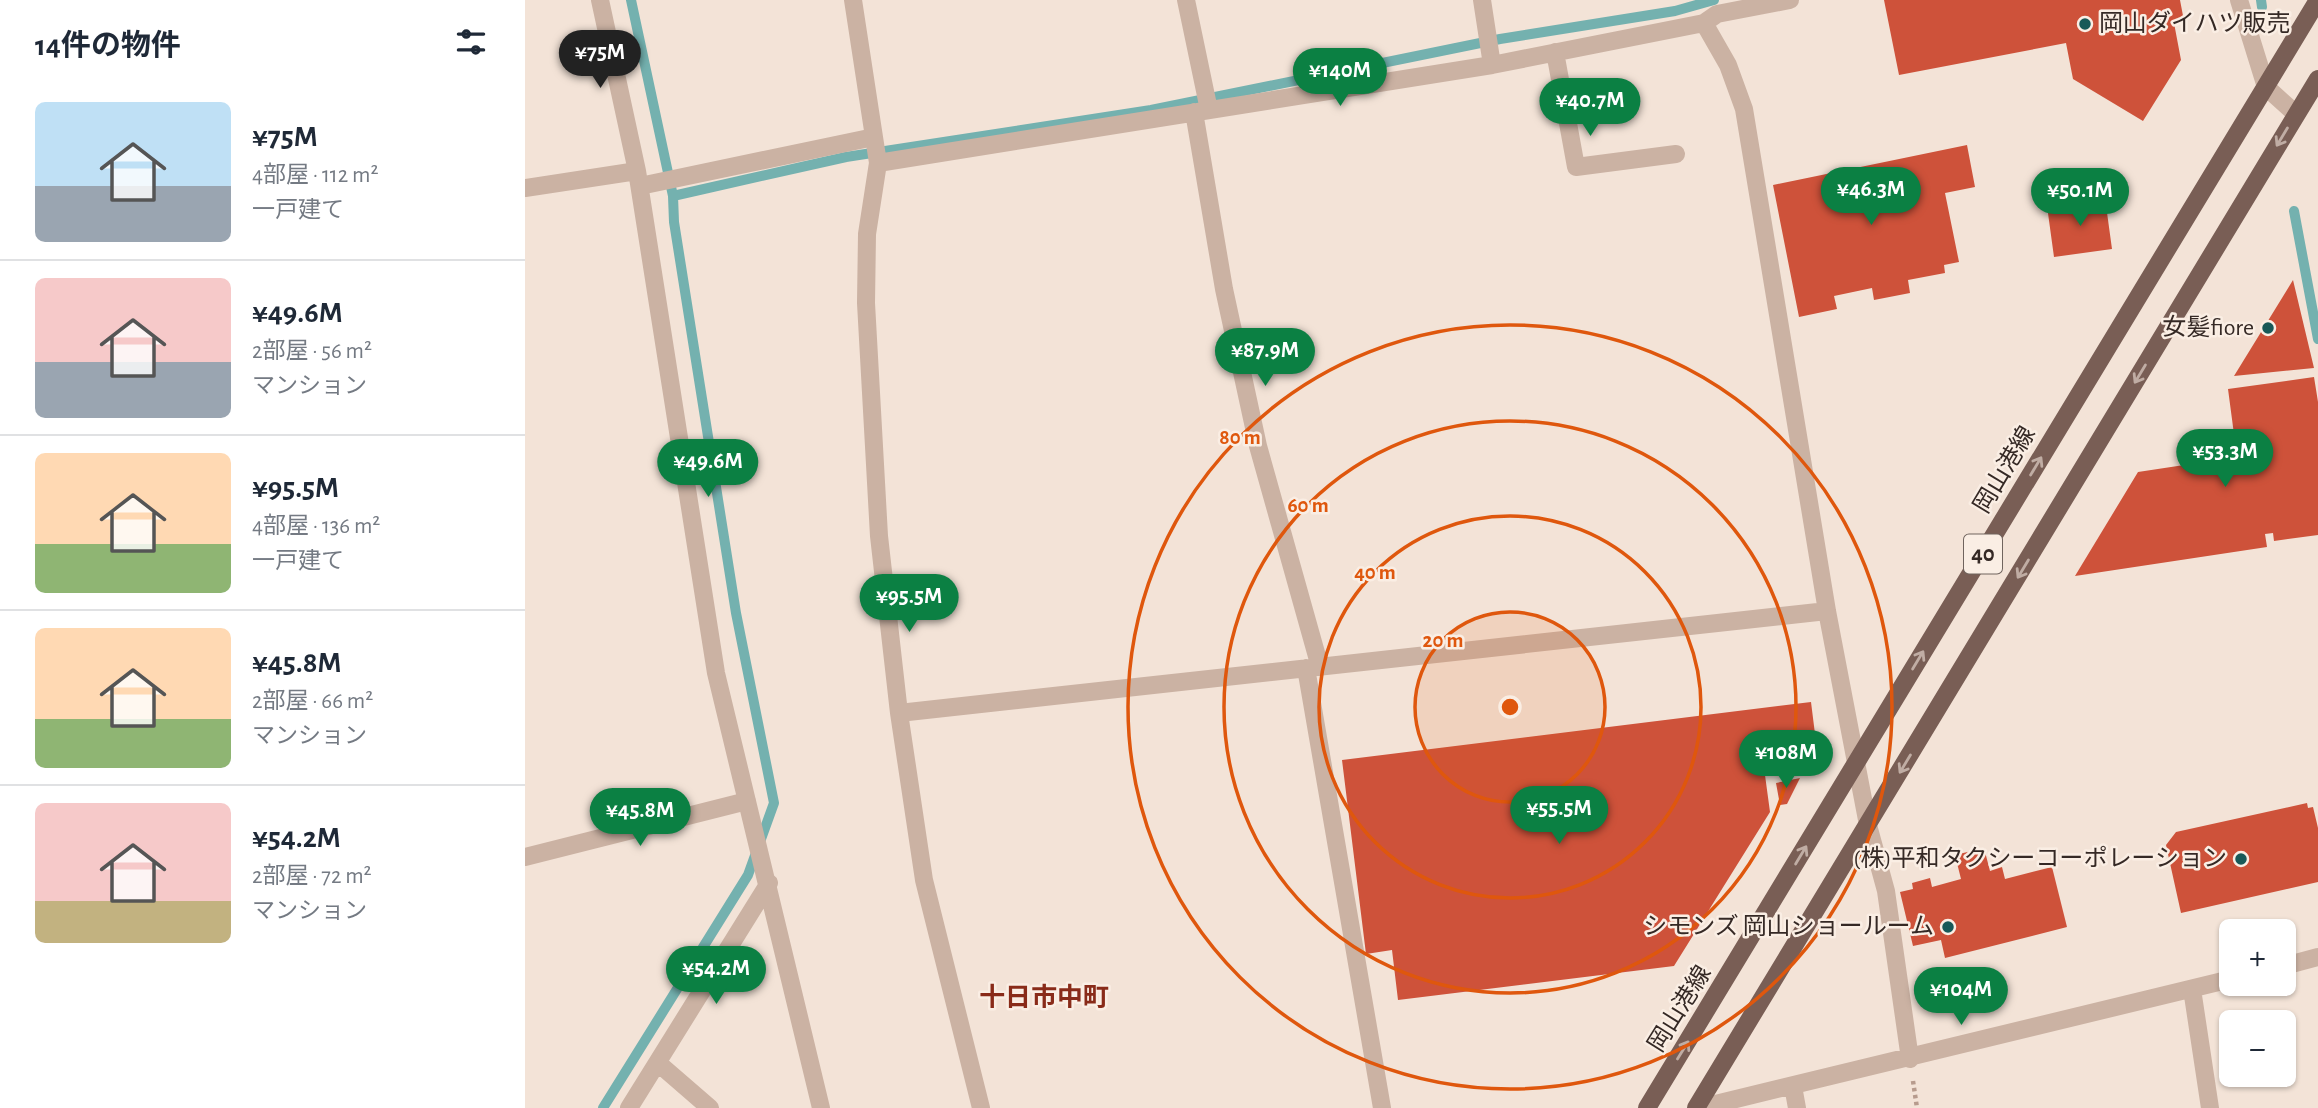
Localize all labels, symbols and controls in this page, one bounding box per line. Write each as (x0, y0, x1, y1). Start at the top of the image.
place label: 岡山ダイハツ販売 (2099, 10, 2291, 36)
marker: 岡山ダイハツ販売 (2077, 16, 2093, 32)
icon: filters (452, 23, 490, 61)
text: 14件の物件 (35, 31, 181, 61)
pin: ¥75M (559, 31, 641, 90)
text: ¥75M (575, 41, 625, 64)
pin: ¥140M (1291, 48, 1389, 108)
text: ¥140M (1309, 59, 1371, 82)
pin: ¥40.7M (1533, 78, 1647, 138)
text: ¥40.7M (1555, 89, 1625, 112)
text: ¥75M (252, 122, 318, 152)
one-way arrow (2275, 126, 2289, 146)
icon: home (91, 130, 175, 214)
text: 4部屋 · 112 m² (252, 164, 378, 187)
pin: ¥46.3M (1814, 168, 1928, 227)
pin: ¥50.1M (2023, 168, 2137, 228)
text: ¥46.3M (1837, 178, 1905, 201)
text: ¥50.1M (2047, 179, 2113, 202)
text: 一戸建て (252, 199, 344, 222)
text: ¥49.6M (252, 298, 343, 328)
icon: home (91, 306, 175, 390)
place label: 女髪fiore (2162, 314, 2254, 340)
marker: 女髪fiore (2260, 320, 2276, 336)
pin: ¥87.9M (1208, 328, 1322, 388)
text: ¥87.9M (1231, 339, 1299, 362)
text: 2部屋 · 56 m² (252, 340, 372, 363)
one-way arrow (2132, 363, 2146, 383)
text: マンション (252, 375, 367, 398)
street label: 岡山港線 (1968, 422, 2040, 517)
text: 80 m (1219, 427, 1261, 448)
pin: ¥53.3M (2168, 430, 2282, 489)
pin: ¥49.6M (651, 440, 765, 499)
text: ¥53.3M (2192, 440, 2258, 463)
text: ¥49.6M (673, 450, 743, 473)
one-way arrow (2030, 456, 2044, 476)
text: ¥95.5M (252, 473, 339, 503)
icon: home (91, 481, 175, 565)
text: 60 m (1287, 495, 1329, 516)
text: 4部屋 · 136 m² (252, 515, 380, 538)
road number: 40 (1964, 534, 2002, 574)
text: 一戸建て (252, 550, 344, 573)
one-way arrow (2015, 558, 2029, 578)
text: 40 m (1354, 562, 1396, 583)
pin: ¥95.5M (852, 574, 966, 634)
text: ¥95.5M (876, 585, 942, 608)
text: 20 m (1423, 630, 1463, 651)
text: ¥45.8M (252, 648, 341, 678)
one-way arrow (1912, 651, 1926, 671)
icon: home (91, 656, 175, 740)
text: 2部屋 · 66 m² (252, 690, 373, 713)
centre of rings (1498, 695, 1522, 719)
text: マンション (252, 725, 367, 748)
pin: ¥108M (1737, 730, 1835, 790)
text: ¥108M (1755, 741, 1817, 764)
one-way arrow (1898, 753, 1912, 773)
pin: ¥55.5M (1502, 786, 1616, 846)
pin: ¥45.8M (583, 788, 697, 848)
text: ¥55.5M (1526, 797, 1592, 820)
text: ¥45.8M (606, 799, 674, 822)
text: ¥54.2M (252, 823, 341, 853)
icon: home (91, 831, 175, 915)
place label: (株)平和タクシーコーポレーション (1853, 845, 2227, 871)
one-way arrow (1794, 846, 1808, 866)
marker: (株)平和タクシーコーポレーション (2233, 851, 2249, 867)
text: 2部屋 · 72 m² (252, 865, 372, 888)
text: マンション (252, 900, 367, 923)
place label: シモンズ 岡山ショールーム (1643, 913, 1934, 939)
marker: シモンズ 岡山ショールーム (1940, 919, 1956, 935)
map controls (2219, 919, 2296, 1087)
button: + (2219, 919, 2296, 996)
pin: ¥54.2M (659, 946, 773, 1006)
text: ¥54.2M (682, 957, 750, 980)
street label: 岡山港線 (1643, 961, 1716, 1056)
pin: ¥104M (1912, 968, 2010, 1027)
text: ¥104M (1930, 978, 1992, 1001)
district label: 十日市中町 (979, 983, 1109, 1011)
button: − (2219, 1010, 2296, 1087)
one-way arrow (1676, 1041, 1691, 1060)

